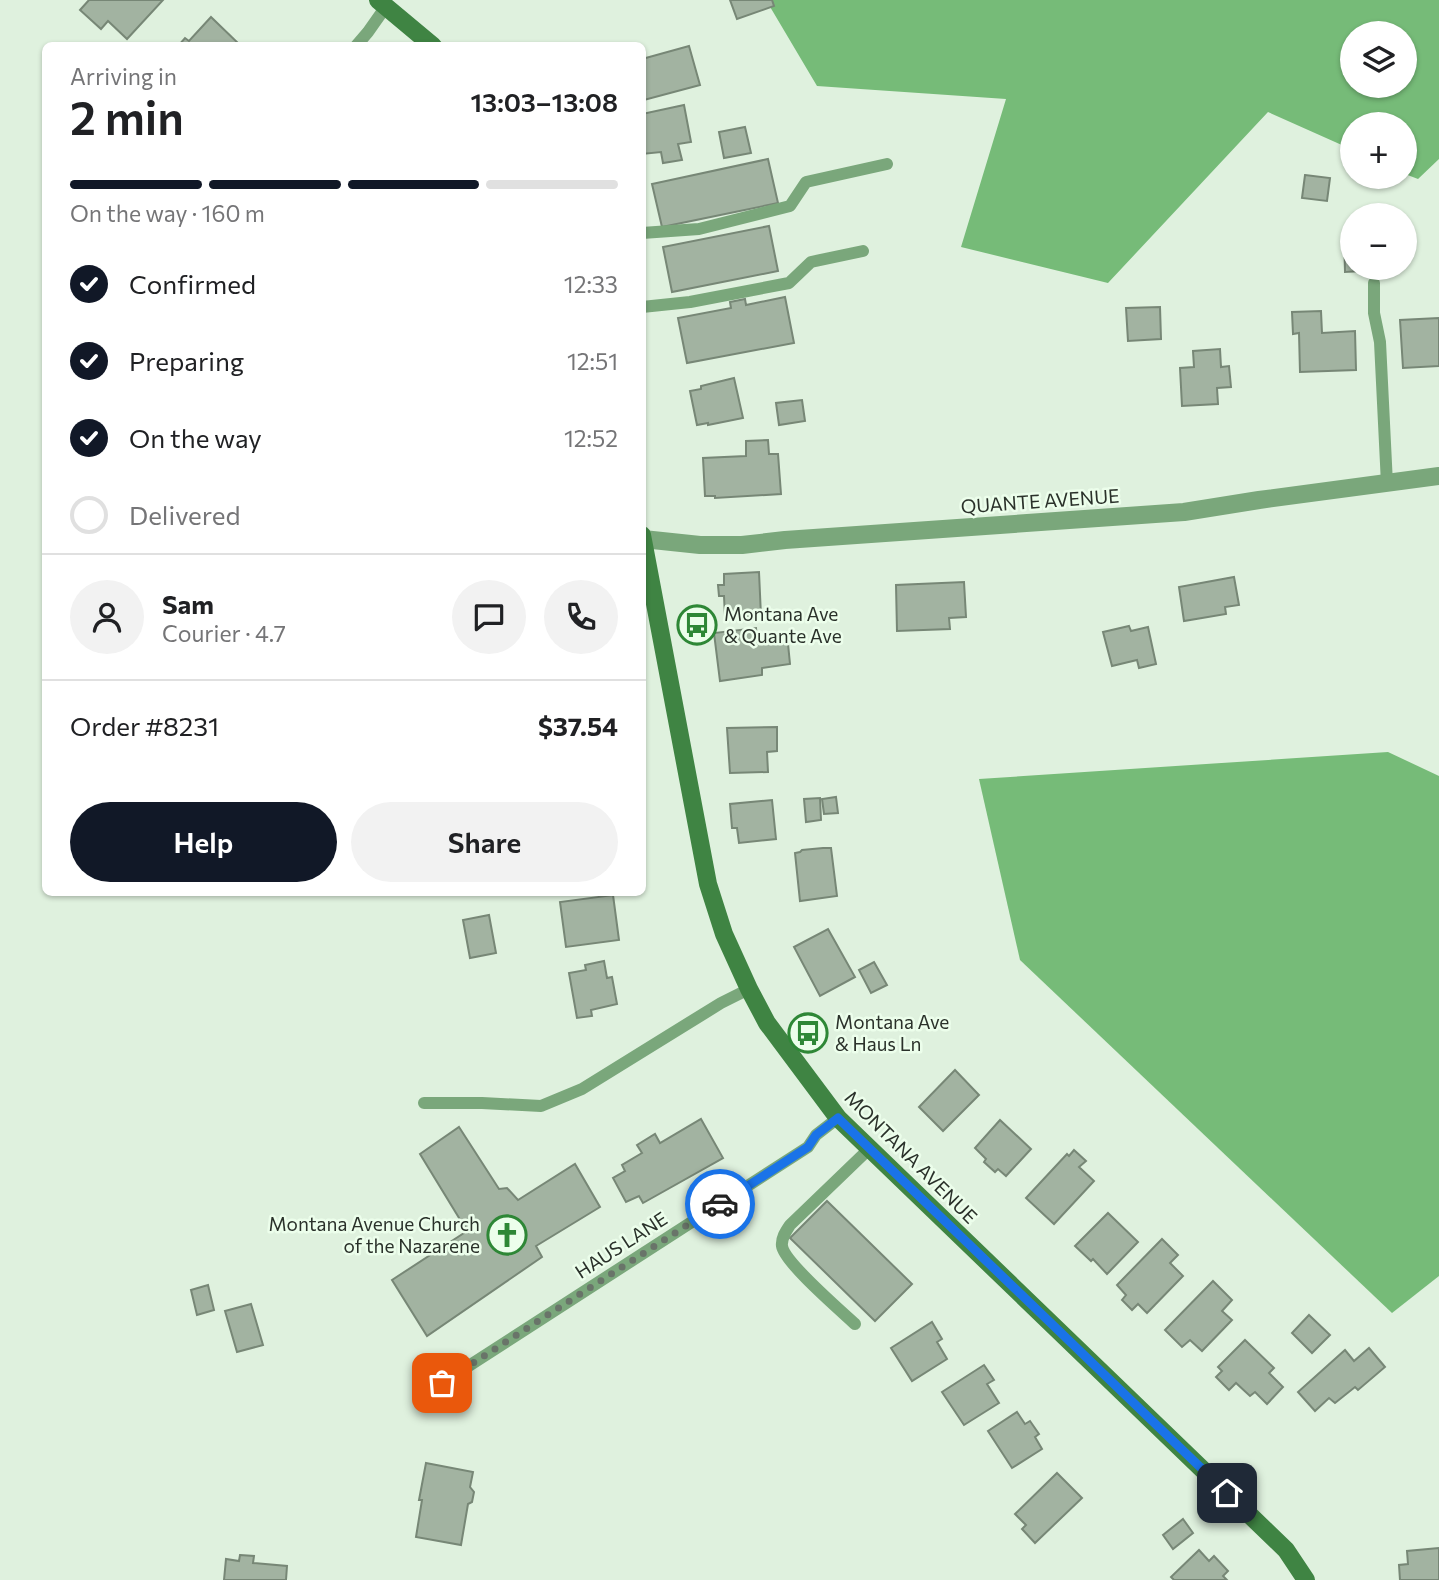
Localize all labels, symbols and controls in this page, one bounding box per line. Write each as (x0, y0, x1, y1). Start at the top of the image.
map controls (1340, 21, 1417, 280)
button: layers (1340, 21, 1417, 98)
text: Arriving in (70, 62, 177, 90)
text: 13:03–13:08 (471, 86, 618, 117)
text: 2 min (70, 88, 184, 144)
button: + (1340, 112, 1417, 189)
text: On the way · 160 m (70, 199, 265, 227)
button: − (1340, 203, 1417, 280)
icon: check (70, 265, 108, 303)
text: Confirmed (129, 268, 256, 299)
text: 12:33 (564, 270, 618, 298)
icon: check (70, 342, 108, 380)
text: Preparing (129, 345, 244, 376)
text: 12:51 (567, 347, 618, 375)
icon: check (70, 419, 108, 457)
text: On the way (129, 422, 262, 453)
text: 12:52 (564, 424, 618, 452)
street label: QUANTE AVENUE (960, 483, 1120, 518)
text: Delivered (129, 499, 240, 530)
button: person (70, 580, 144, 654)
button: chat (452, 580, 526, 654)
button: phone (544, 580, 618, 654)
text: Sam (162, 588, 214, 619)
place label: Montana Ave & Quante Ave (724, 602, 842, 647)
bus stop icon: Montana Ave & Quante Ave (676, 604, 718, 646)
text: Courier · 4.7 (162, 619, 286, 647)
text: Order #8231 (70, 710, 219, 741)
text: $37.54 (538, 710, 618, 741)
button: Help (70, 802, 337, 882)
button: Share (351, 802, 618, 882)
place label: Montana Ave & Haus Ln (835, 1010, 949, 1055)
bus stop icon: Montana Ave & Haus Ln (787, 1012, 829, 1054)
street label: MONTANA AVENUE (840, 1086, 982, 1228)
courier (685, 1169, 755, 1239)
icon: car (701, 1185, 739, 1223)
street label: HAUS LANE (570, 1206, 671, 1283)
place label: Montana Avenue Church of the Nazarene (268, 1212, 480, 1257)
church icon: Montana Avenue Church of the Nazarene (486, 1214, 528, 1256)
pin (412, 1353, 472, 1413)
icon: bag (423, 1364, 461, 1402)
pin (1197, 1463, 1257, 1523)
icon: home (1208, 1474, 1246, 1512)

